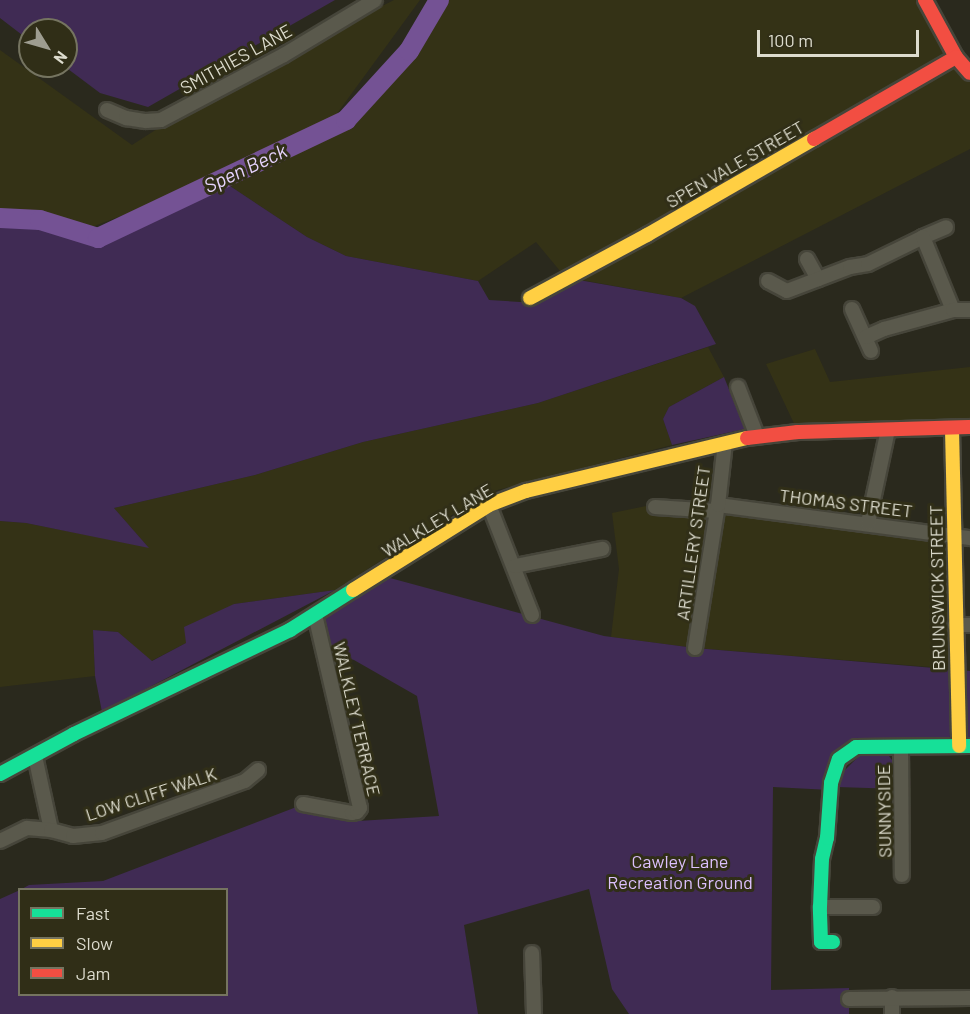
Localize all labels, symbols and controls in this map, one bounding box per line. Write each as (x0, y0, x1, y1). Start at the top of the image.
north arrow (18, 18, 78, 78)
scale bar (760, 18, 922, 56)
street label: SMITHIES LANE (176, 19, 296, 99)
text: 100 m (768, 29, 813, 51)
text: N (50, 48, 72, 68)
street label: SPEN VALE STREET (662, 116, 808, 212)
water label: Spen Beck (200, 138, 290, 198)
street label: ARTILLERY STREET (671, 464, 715, 622)
street label: WALKLEY LANE (377, 478, 497, 562)
street label: THOMAS STREET (778, 484, 914, 522)
street label: BRUNSWICK STREET (925, 505, 949, 671)
street label: WALKLEY TERRACE (329, 640, 385, 798)
street label: LOW CLIFF WALK (83, 763, 219, 825)
street label: SUNNYSIDE (872, 764, 896, 858)
park label: Cawley Lane Recreation Ground (607, 851, 753, 894)
legend (18, 888, 228, 996)
text: Fast (76, 902, 110, 924)
text: Slow (76, 932, 113, 954)
text: Jam (76, 962, 110, 984)

